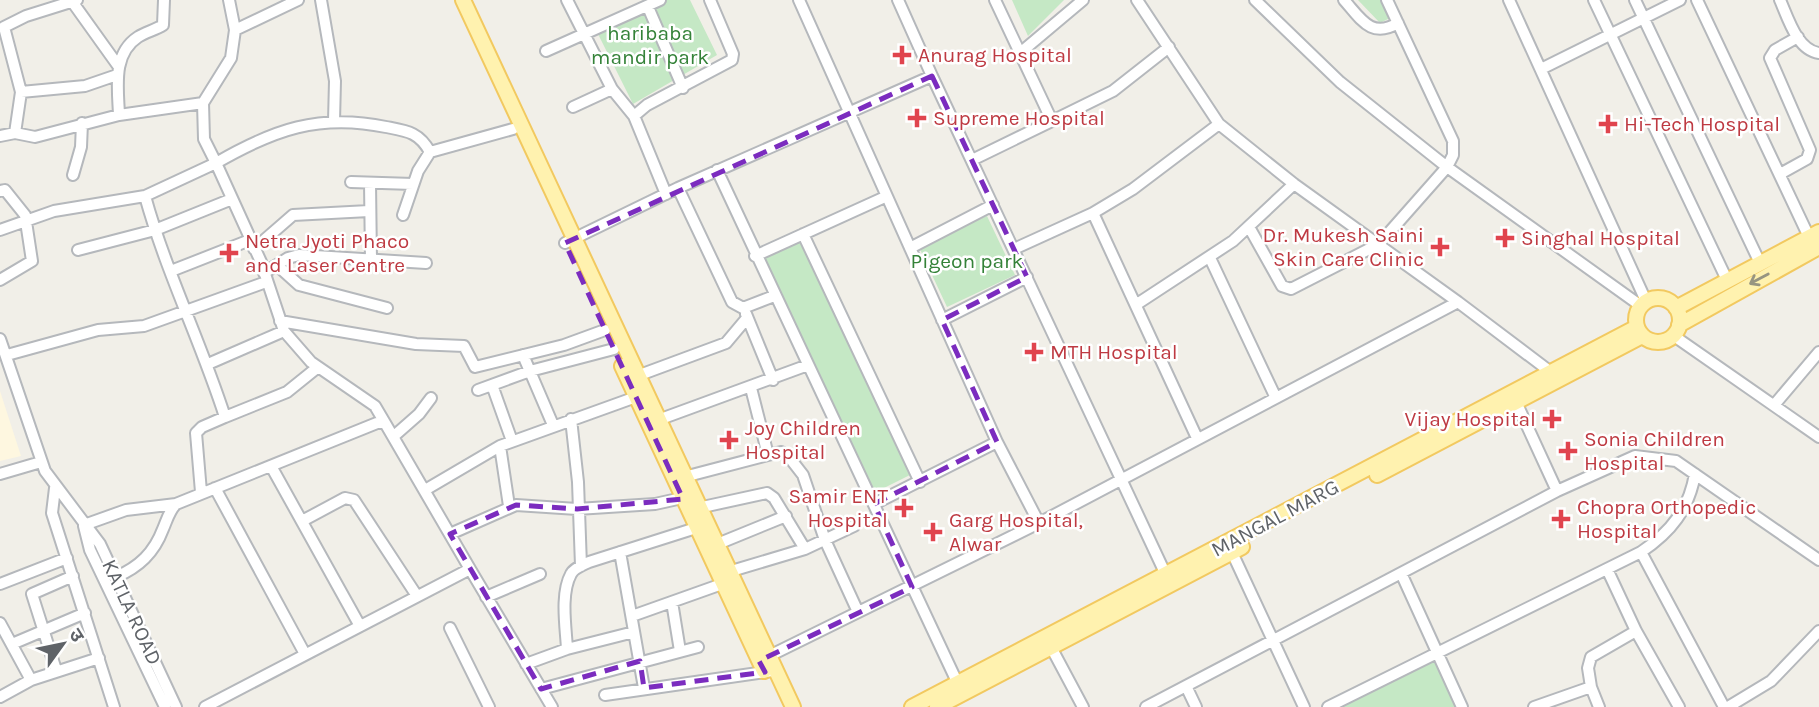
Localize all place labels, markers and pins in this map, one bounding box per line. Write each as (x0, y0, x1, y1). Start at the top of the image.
place label: Anurag Hospital (918, 43, 1072, 67)
marker: Anurag Hospital (892, 45, 912, 65)
place label: Supreme Hospital (933, 106, 1105, 130)
marker: Supreme Hospital (907, 108, 927, 128)
place label: Hi-Tech Hospital (1624, 112, 1780, 136)
marker: Hi-Tech Hospital (1598, 114, 1618, 134)
place label: Dr. Mukesh Saini Skin Care Clinic (1263, 223, 1424, 271)
place label: Singhal Hospital (1521, 226, 1680, 250)
marker: Singhal Hospital (1495, 228, 1515, 248)
place label: Netra Jyoti Phaco and Laser Centre (245, 229, 409, 277)
marker: Dr. Mukesh Saini Skin Care Clinic (1430, 237, 1450, 257)
marker: Netra Jyoti Phaco and Laser Centre (219, 243, 239, 263)
place label: MTH Hospital (1050, 340, 1178, 364)
marker: MTH Hospital (1024, 342, 1044, 362)
place label: Vijay Hospital (1405, 407, 1536, 431)
marker: Vijay Hospital (1542, 409, 1562, 429)
place label: Joy Children Hospital (745, 416, 861, 464)
place label: Sonia Children Hospital (1584, 427, 1725, 475)
marker: Joy Children Hospital (719, 430, 739, 450)
marker: Sonia Children Hospital (1558, 441, 1578, 461)
place label: Samir ENT Hospital (789, 484, 888, 532)
place label: Chopra Orthopedic Hospital (1577, 495, 1756, 543)
marker: Samir ENT Hospital (894, 498, 914, 518)
place label: Garg Hospital, Alwar (949, 508, 1083, 556)
marker: Chopra Orthopedic Hospital (1551, 509, 1571, 529)
marker: Garg Hospital, Alwar (923, 522, 943, 542)

